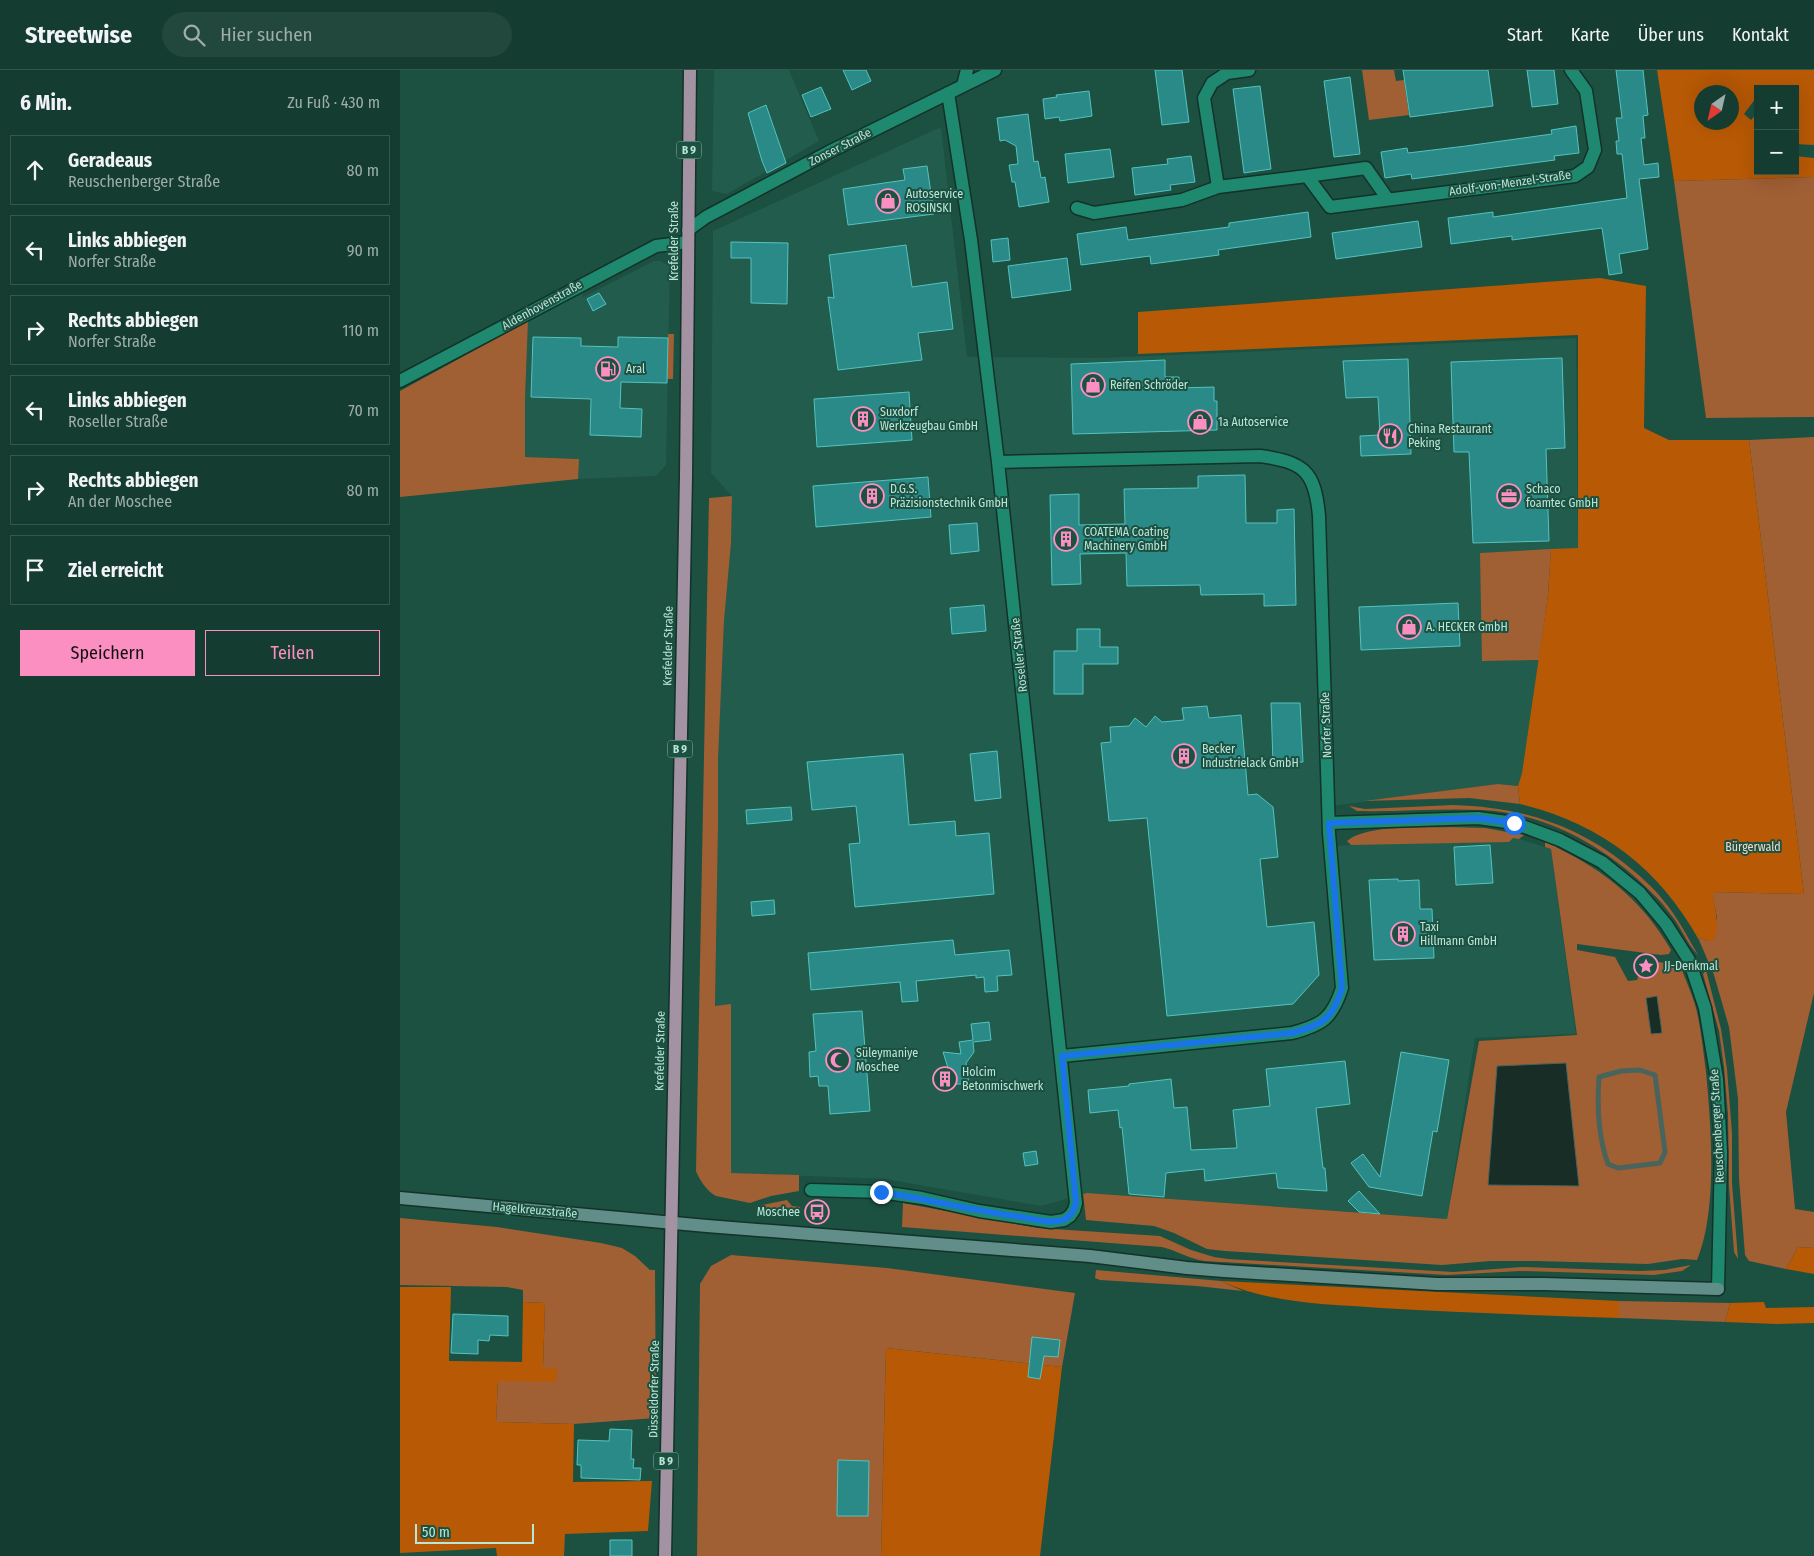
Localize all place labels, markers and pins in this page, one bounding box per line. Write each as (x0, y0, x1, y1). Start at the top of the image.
place label: Autoservice ROSINSKI (906, 187, 963, 215)
shop icon: Autoservice ROSINSKI (875, 188, 901, 214)
fuel station icon: Aral (595, 356, 621, 382)
place label: Aral (626, 362, 645, 376)
shop icon: Reifen Schröder (1080, 372, 1106, 398)
place label: Reifen Schröder (1110, 378, 1189, 392)
place label: Suxdorf Werkzeugbau GmbH (880, 405, 978, 433)
building icon: Suxdorf Werkzeugbau GmbH (850, 406, 876, 432)
shop icon: 1a Autoservice (1187, 409, 1213, 435)
place label: 1a Autoservice (1218, 415, 1289, 429)
place label: China Restaurant Peking (1408, 422, 1492, 450)
restaurant icon: China Restaurant Peking (1377, 423, 1403, 449)
place label: D.G.S. Präzisionstechnik GmbH (890, 482, 1008, 510)
place label: Schaco foamtec GmbH (1526, 482, 1598, 510)
building icon: D.G.S. Präzisionstechnik GmbH (859, 483, 885, 509)
office icon: Schaco foamtec GmbH (1496, 483, 1522, 509)
place label: COATEMA Coating Machinery GmbH (1084, 525, 1169, 553)
building icon: COATEMA Coating Machinery GmbH (1053, 526, 1079, 552)
shop icon: A. HECKER GmbH (1396, 614, 1422, 640)
place label: A. HECKER GmbH (1426, 620, 1508, 634)
place label: Becker Industrielack GmbH (1202, 742, 1299, 770)
building icon: Becker Industrielack GmbH (1171, 743, 1197, 769)
place label: Taxi Hillmann GmbH (1420, 920, 1497, 948)
building icon: Taxi Hillmann GmbH (1390, 921, 1416, 947)
place icon: JJ-Denkmal (1633, 953, 1659, 979)
place label: JJ-Denkmal (1664, 959, 1718, 973)
place label: Süleymaniye Moschee (856, 1046, 918, 1074)
mosque icon: Süleymaniye Moschee (825, 1047, 851, 1073)
place label: Holcim Betonmischwerk (962, 1065, 1044, 1093)
building icon: Holcim Betonmischwerk (932, 1066, 958, 1092)
bus stop icon: Moschee (804, 1199, 830, 1225)
place label: Moschee (757, 1205, 800, 1219)

